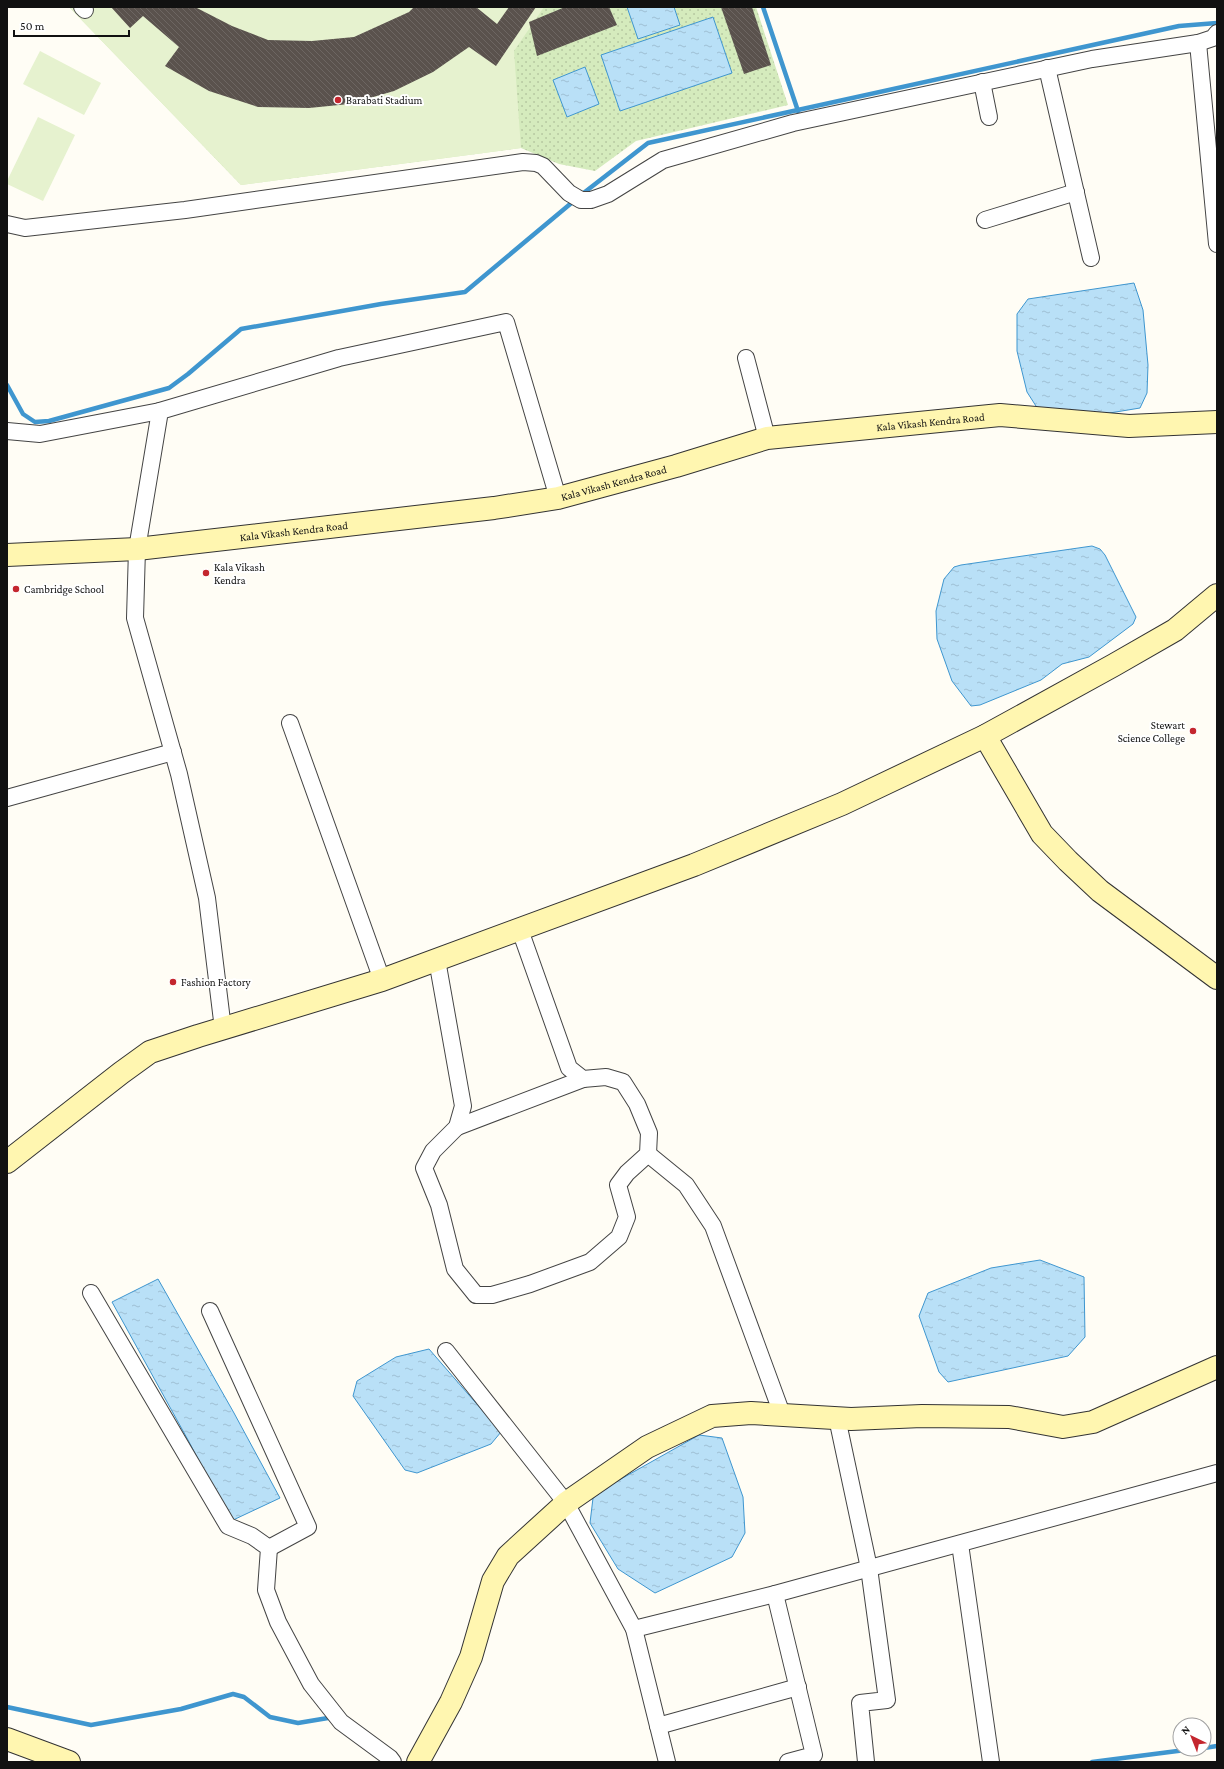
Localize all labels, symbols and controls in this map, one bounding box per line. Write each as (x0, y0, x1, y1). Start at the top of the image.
scale bar (14, 12, 129, 38)
text: 50 m (20, 19, 45, 33)
place label: Barabati Stadium (346, 94, 423, 106)
marker: Barabati Stadium (333, 95, 343, 105)
street label: Kala Vikash Kendra Road (876, 411, 985, 433)
street label: Kala Vikash Kendra Road (560, 463, 668, 503)
street label: Kala Vikash Kendra Road (239, 519, 349, 543)
place label: Kala Vikash Kendra (214, 561, 265, 586)
marker: Kala Vikash Kendra (201, 568, 211, 578)
place label: Cambridge School (24, 583, 104, 596)
marker: Cambridge School (11, 584, 21, 594)
place label: Stewart Science College (1118, 719, 1185, 745)
marker: Stewart Science College (1188, 726, 1198, 736)
place label: Fashion Factory (181, 976, 252, 989)
marker: Fashion Factory (168, 977, 178, 987)
north arrow (1172, 1717, 1212, 1757)
text: N (1178, 1722, 1192, 1737)

